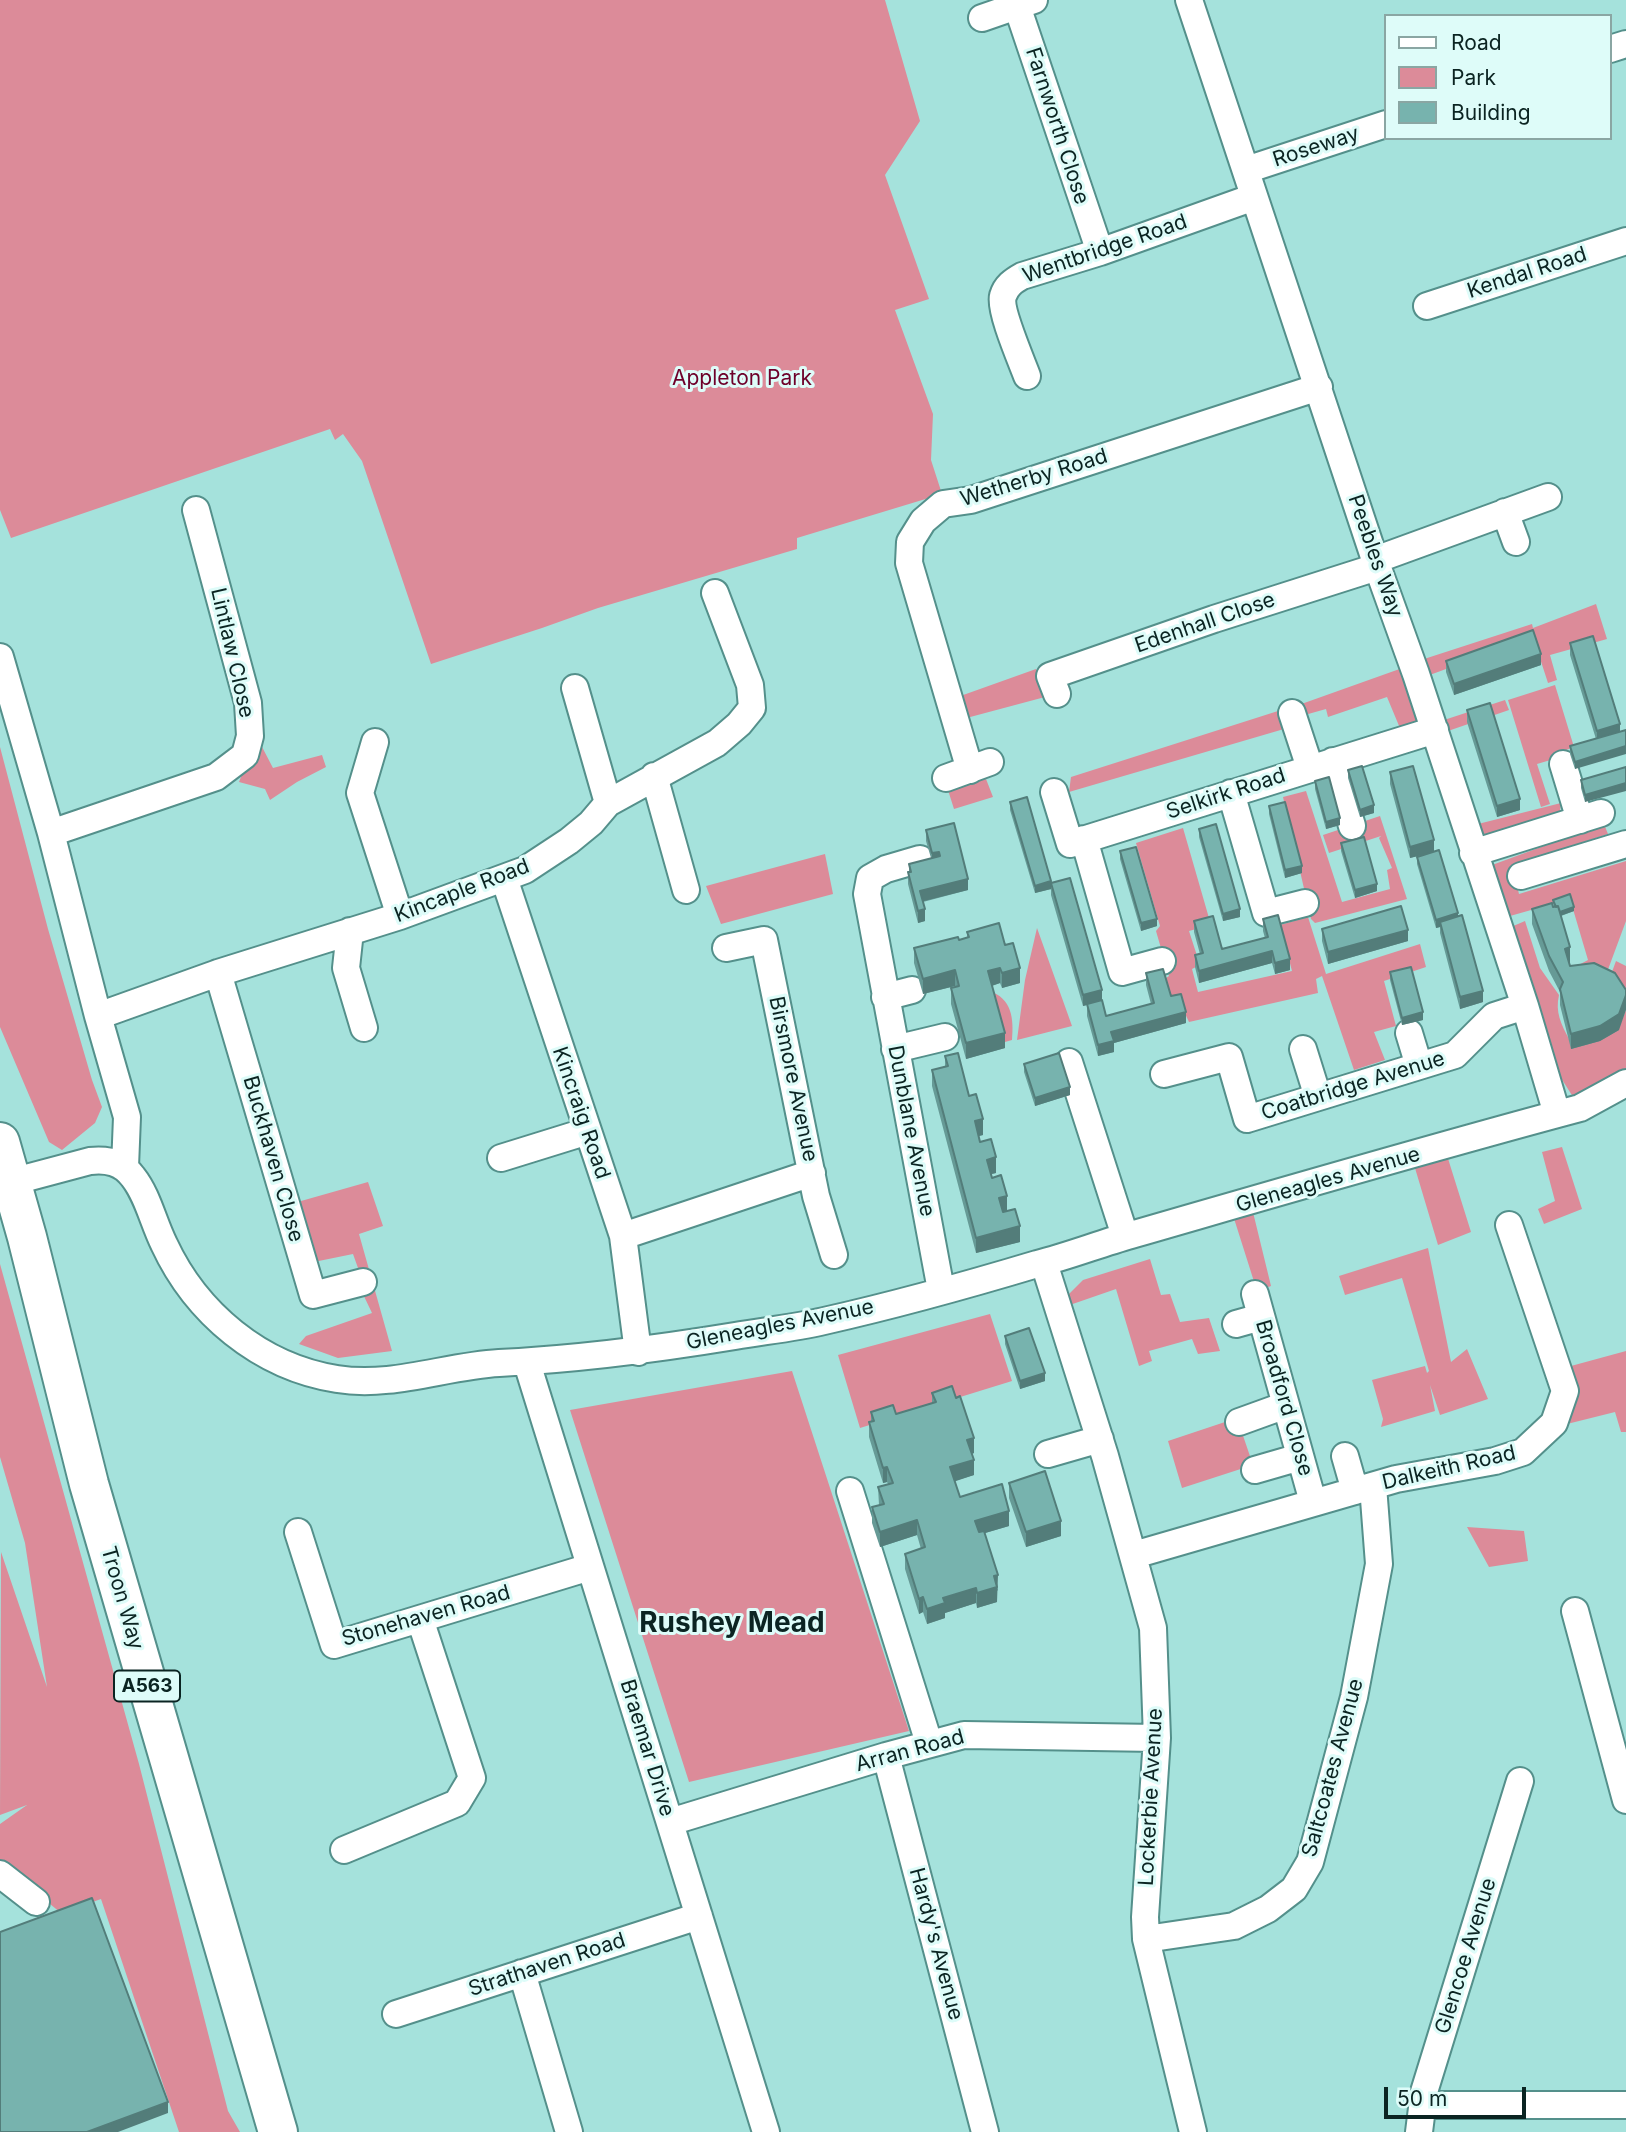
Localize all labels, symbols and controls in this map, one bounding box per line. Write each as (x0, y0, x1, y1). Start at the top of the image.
legend (1384, 14, 1612, 140)
text: Road (1451, 30, 1502, 55)
street label: Farnworth Close (1020, 44, 1094, 208)
text: Park (1451, 65, 1496, 90)
text: Building (1451, 100, 1531, 125)
street label: Roseway (1270, 121, 1362, 173)
street label: Wentbridge Road (1020, 209, 1190, 289)
street label: Kendal Road (1464, 242, 1590, 304)
park label: Appleton Park (672, 366, 812, 392)
street label: Wetherby Road (957, 444, 1111, 512)
street label: Peebles Way (1342, 491, 1408, 621)
street label: Lintlaw Close (205, 586, 259, 720)
street label: Edenhall Close (1132, 587, 1278, 659)
street label: Selkirk Road (1163, 763, 1289, 825)
street label: Kincaple Road (391, 854, 533, 928)
street label: Birsmore Avenue (763, 994, 823, 1164)
street label: Dunblane Avenue (882, 1043, 940, 1219)
street label: Kincraig Road (547, 1044, 615, 1182)
street label: Coatbridge Avenue (1258, 1046, 1448, 1126)
street label: Buckhaven Close (237, 1073, 309, 1245)
street label: Gleneagles Avenue (1233, 1142, 1423, 1218)
street label: Gleneagles Avenue (684, 1294, 876, 1356)
street label: Broadford Close (1250, 1317, 1318, 1479)
street label: Dalkeith Road (1380, 1440, 1518, 1496)
street label: Troon Way (95, 1543, 149, 1653)
street label: Stonehaven Road (339, 1580, 513, 1652)
district label: Rushey Mead (639, 1607, 825, 1641)
road number: A563 (114, 1670, 180, 1702)
street label: Saltcoates Avenue (1297, 1676, 1369, 1860)
street label: Braemar Drive (614, 1677, 680, 1819)
street label: Lockerbie Avenue (1134, 1708, 1168, 1886)
street label: Arran Road (853, 1724, 967, 1778)
street label: Hardy's Avenue (904, 1865, 968, 2023)
street label: Glencoe Avenue (1430, 1875, 1502, 2037)
street label: Strathaven Road (465, 1928, 629, 2002)
scale bar (1388, 2072, 1530, 2116)
text: 50 m (1397, 2086, 1447, 2111)

